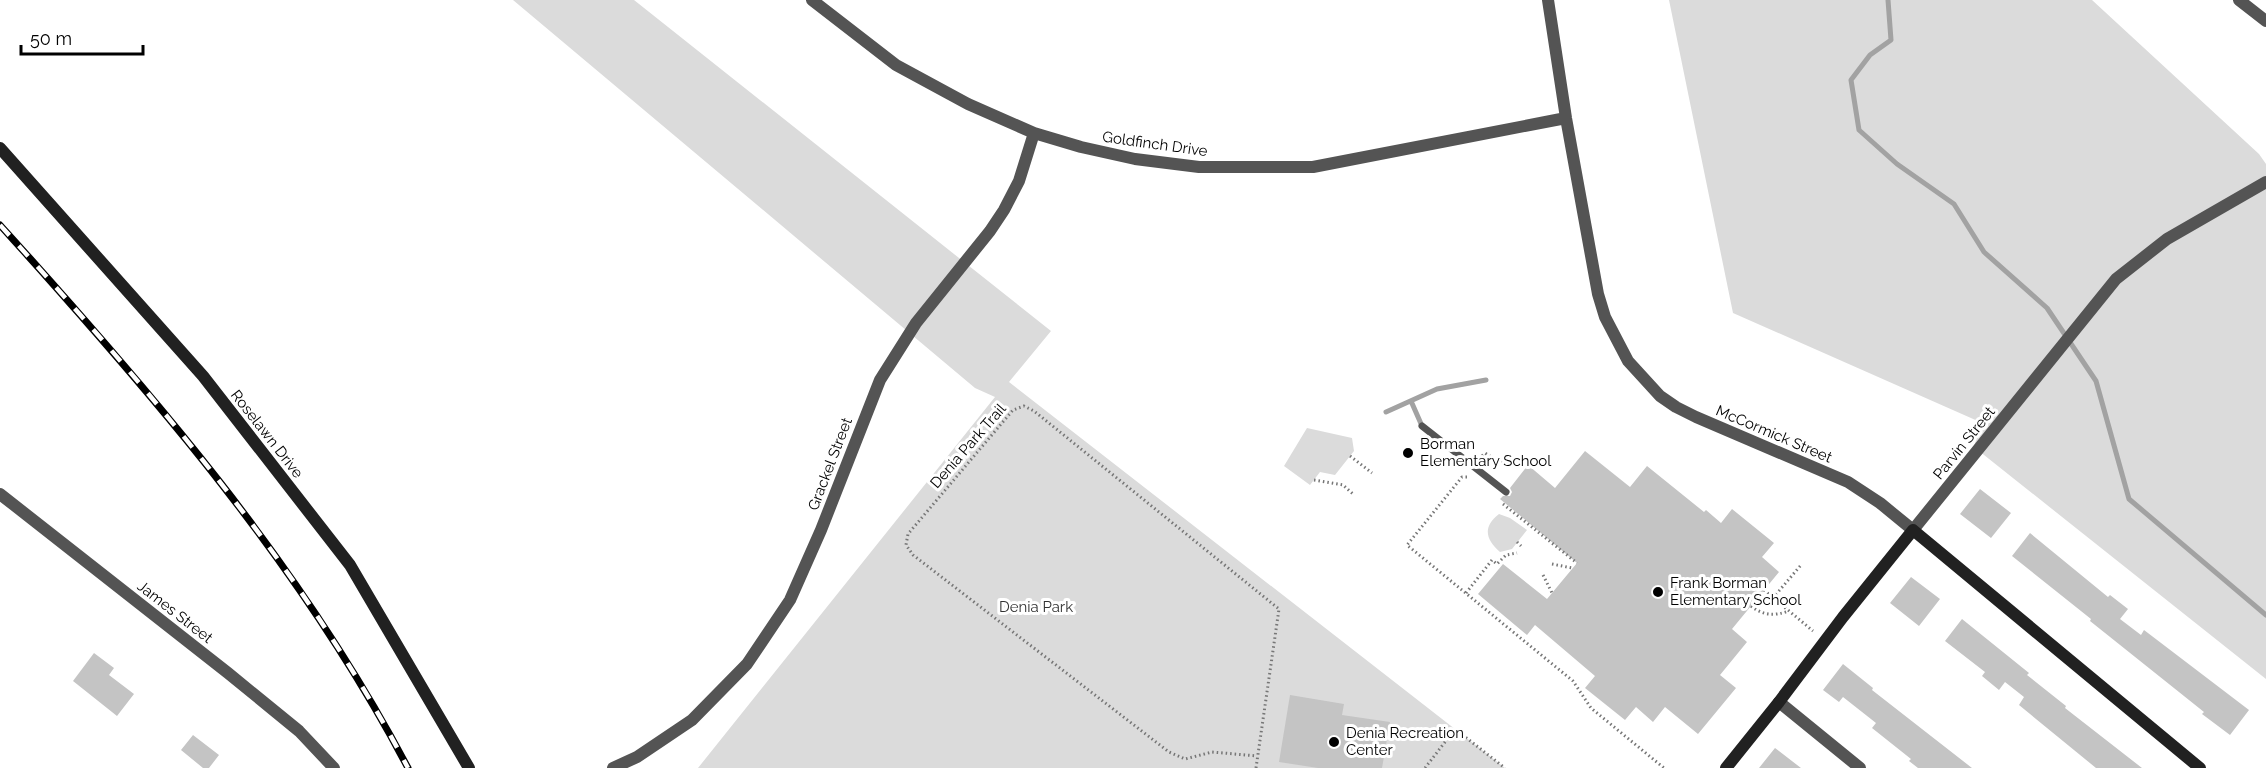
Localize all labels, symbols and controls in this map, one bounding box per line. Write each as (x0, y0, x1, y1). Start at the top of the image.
scale bar (21, 18, 142, 56)
text: 50 m (30, 28, 72, 49)
street label: Goldfinch Drive (1101, 128, 1209, 160)
street label: Roselawn Drive (227, 386, 307, 482)
street label: Denia Park Trail (926, 399, 1010, 492)
street label: McCormick Street (1713, 401, 1835, 467)
street label: Parvin Street (1929, 403, 1999, 483)
street label: Grackel Street (804, 415, 856, 513)
place label: Borman Elementary School (1420, 435, 1552, 470)
marker: Borman Elementary School (1401, 446, 1415, 460)
place label: Frank Borman Elementary School (1670, 574, 1802, 609)
street label: James Street (134, 577, 216, 647)
marker: Frank Borman Elementary School (1651, 585, 1665, 599)
park label: Denia Park (999, 598, 1073, 616)
place label: Denia Recreation Center (1346, 724, 1464, 759)
marker: Denia Recreation Center (1327, 735, 1341, 749)

